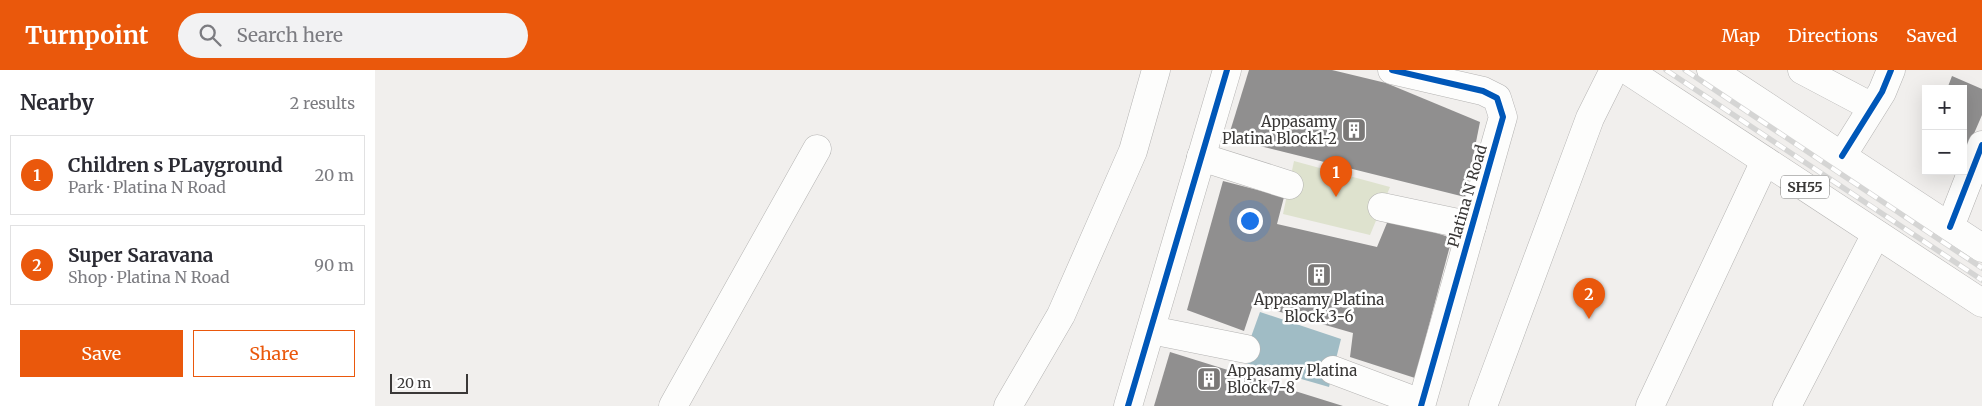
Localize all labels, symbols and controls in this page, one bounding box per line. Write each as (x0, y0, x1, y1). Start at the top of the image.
search box (178, 13, 528, 58)
text: Turnpoint (25, 20, 148, 51)
icon: search (196, 21, 224, 49)
text: Search here (236, 23, 343, 47)
text: Map (1722, 24, 1760, 47)
text: Directions (1788, 24, 1878, 47)
text: Saved (1906, 24, 1957, 47)
map controls (1922, 85, 1967, 175)
button: + (1922, 85, 1967, 130)
text: Nearby (20, 89, 94, 116)
text: 2 results (290, 93, 355, 113)
place label: Appasamy Platina Block1-2 (1222, 112, 1337, 148)
building icon: Appasamy Platina Block1-2 (1341, 117, 1367, 143)
button: − (1922, 130, 1967, 175)
street label: Platina N Road (1443, 142, 1491, 250)
text: Children s PLayground (68, 153, 283, 177)
pin: 1 (1320, 156, 1352, 197)
text: 1 (33, 165, 41, 185)
text: 20 m (315, 165, 354, 185)
road number: SH55 (1781, 175, 1829, 198)
text: Park · Platina N Road (68, 177, 226, 197)
your location (1237, 208, 1263, 234)
text: Super Saravana (68, 243, 213, 267)
text: 2 (32, 255, 42, 275)
text: 90 m (314, 255, 354, 275)
building icon: Appasamy Platina Block 3-6 (1306, 262, 1332, 288)
text: Shop · Platina N Road (68, 267, 230, 287)
pin: 2 (1573, 278, 1605, 319)
place label: Appasamy Platina Block 3-6 (1253, 290, 1384, 326)
button: Save (20, 330, 183, 377)
button: Share (193, 330, 355, 377)
place label: Appasamy Platina Block 7-8 (1226, 361, 1357, 397)
building icon: Appasamy Platina Block 7-8 (1196, 366, 1222, 392)
scale bar (390, 371, 467, 394)
text: 20 m (397, 374, 431, 392)

